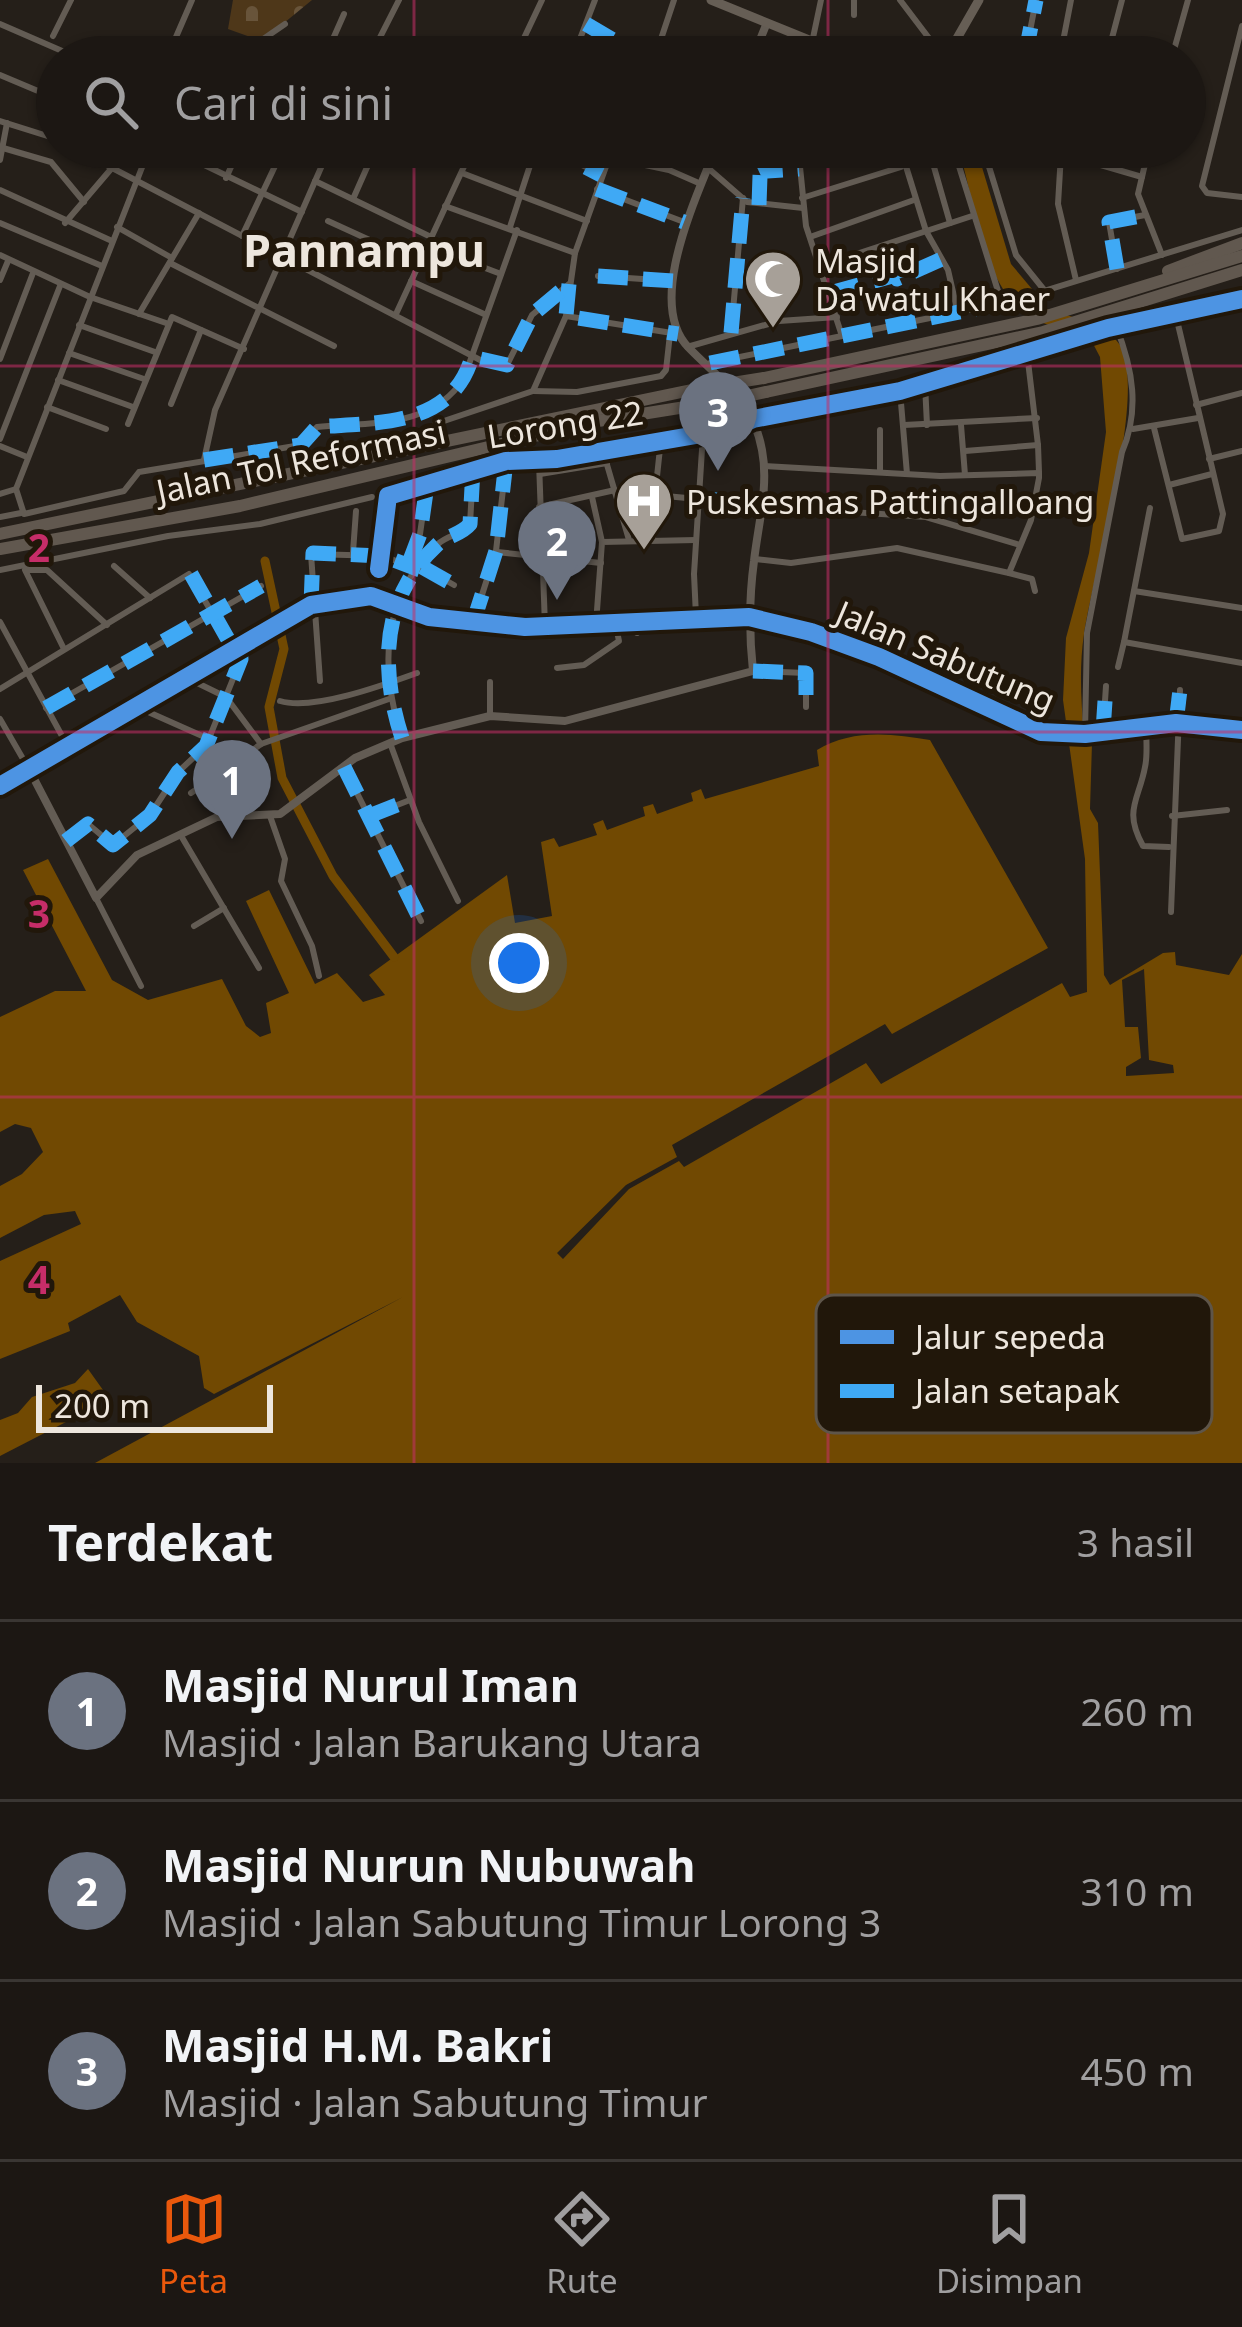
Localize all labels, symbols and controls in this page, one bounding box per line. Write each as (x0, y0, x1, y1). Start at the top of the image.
search box (36, 36, 1206, 168)
icon: search (78, 69, 144, 135)
text: Cari di sini (174, 72, 393, 133)
district label: Pannampu (243, 219, 485, 280)
place label: Masjid Da'watul Khaer (815, 238, 1050, 321)
mosque icon: Masjid Da'watul Khaer (742, 248, 804, 330)
pin: 3 (679, 372, 757, 471)
street label: Lorong 22 (484, 389, 646, 459)
street label: Jalan Tol Reformasi (149, 408, 450, 514)
hospital icon: Puskesmas Pattingalloang (613, 470, 675, 552)
place label: Puskesmas Pattingalloang (686, 479, 1094, 524)
pin: 2 (518, 501, 596, 600)
text: 2 (28, 520, 50, 573)
street label: Jalan Sabutung (827, 588, 1062, 722)
pin: 1 (193, 740, 271, 839)
text: 3 (28, 886, 50, 939)
your location (489, 933, 549, 993)
text: 4 (28, 1252, 50, 1305)
legend (816, 1295, 1212, 1433)
text: Jalur sepeda (912, 1314, 1106, 1359)
text: Jalan setapak (912, 1368, 1120, 1413)
scale bar (36, 1379, 273, 1432)
text: 200 m (54, 1383, 150, 1428)
text: Terdekat (48, 1506, 273, 1576)
text: 3 hasil (1077, 1515, 1194, 1568)
text: Masjid Nurul Iman (162, 1654, 579, 1715)
text: 1 (76, 1684, 98, 1737)
text: 260 m (1080, 1684, 1194, 1737)
text: Masjid · Jalan Barukang Utara (162, 1715, 702, 1768)
text: Masjid Nurun Nubuwah (162, 1834, 695, 1895)
text: 2 (76, 1864, 98, 1917)
text: 310 m (1080, 1864, 1194, 1917)
text: Masjid · Jalan Sabutung Timur Lorong 3 (162, 1895, 881, 1948)
text: Masjid H.M. Bakri (162, 2014, 553, 2075)
text: 3 (76, 2044, 98, 2097)
text: 450 m (1080, 2044, 1194, 2097)
text: Masjid · Jalan Sabutung Timur (162, 2075, 708, 2128)
tab: Peta (159, 2186, 228, 2303)
tab: Rute (546, 2186, 618, 2303)
tab: Disimpan (936, 2186, 1083, 2303)

